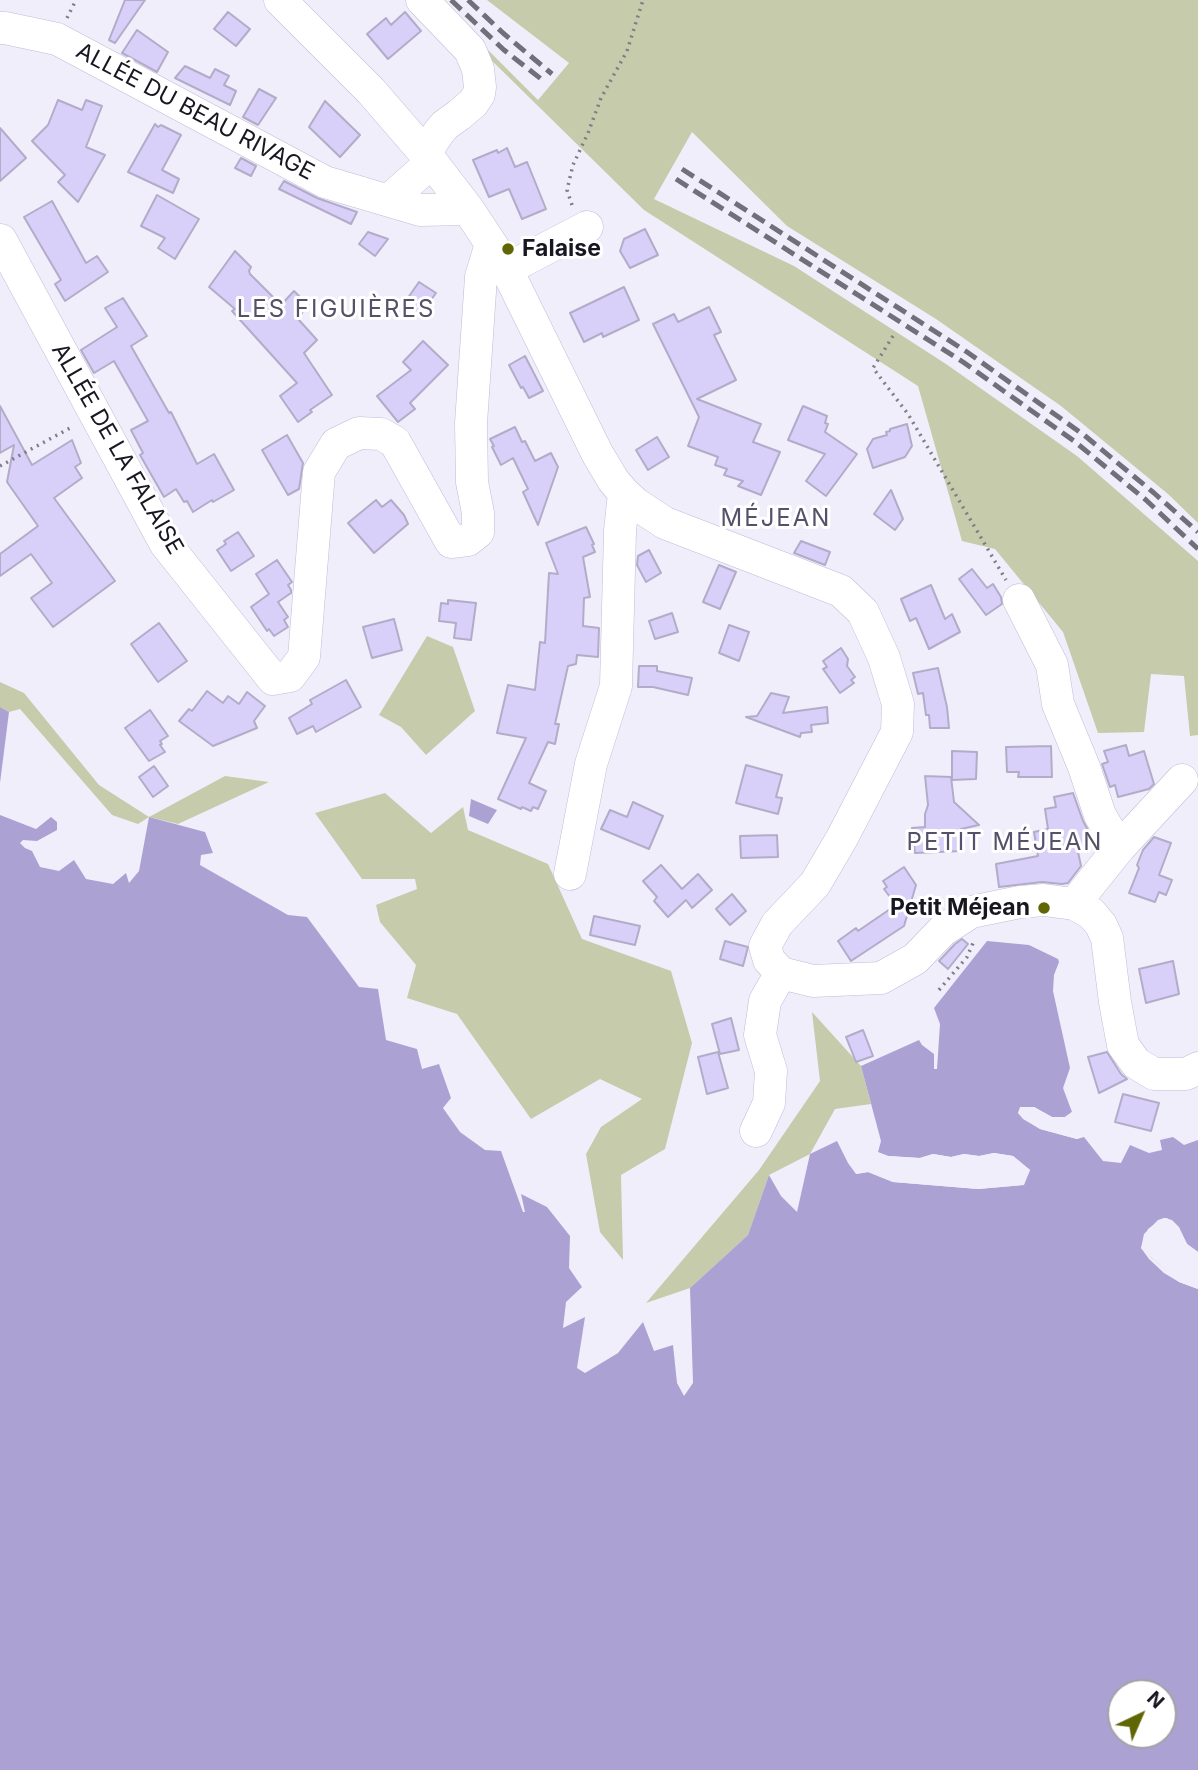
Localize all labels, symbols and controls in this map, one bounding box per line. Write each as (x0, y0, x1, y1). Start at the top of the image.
street label: ALLÉE DU BEAU RIVAGE (71, 38, 319, 186)
place label: Falaise (522, 235, 601, 263)
marker: Falaise (500, 241, 516, 257)
district label: LES FIGUIÈRES (238, 296, 434, 324)
street label: ALLÉE DE LA FALAISE (45, 339, 189, 559)
district label: MÉJEAN (721, 505, 831, 533)
district label: PETIT MÉJEAN (908, 829, 1102, 857)
place label: Petit Méjean (890, 894, 1030, 922)
marker: Petit Méjean (1036, 900, 1052, 916)
north arrow (1107, 1679, 1177, 1749)
text: N (1142, 1687, 1169, 1713)

